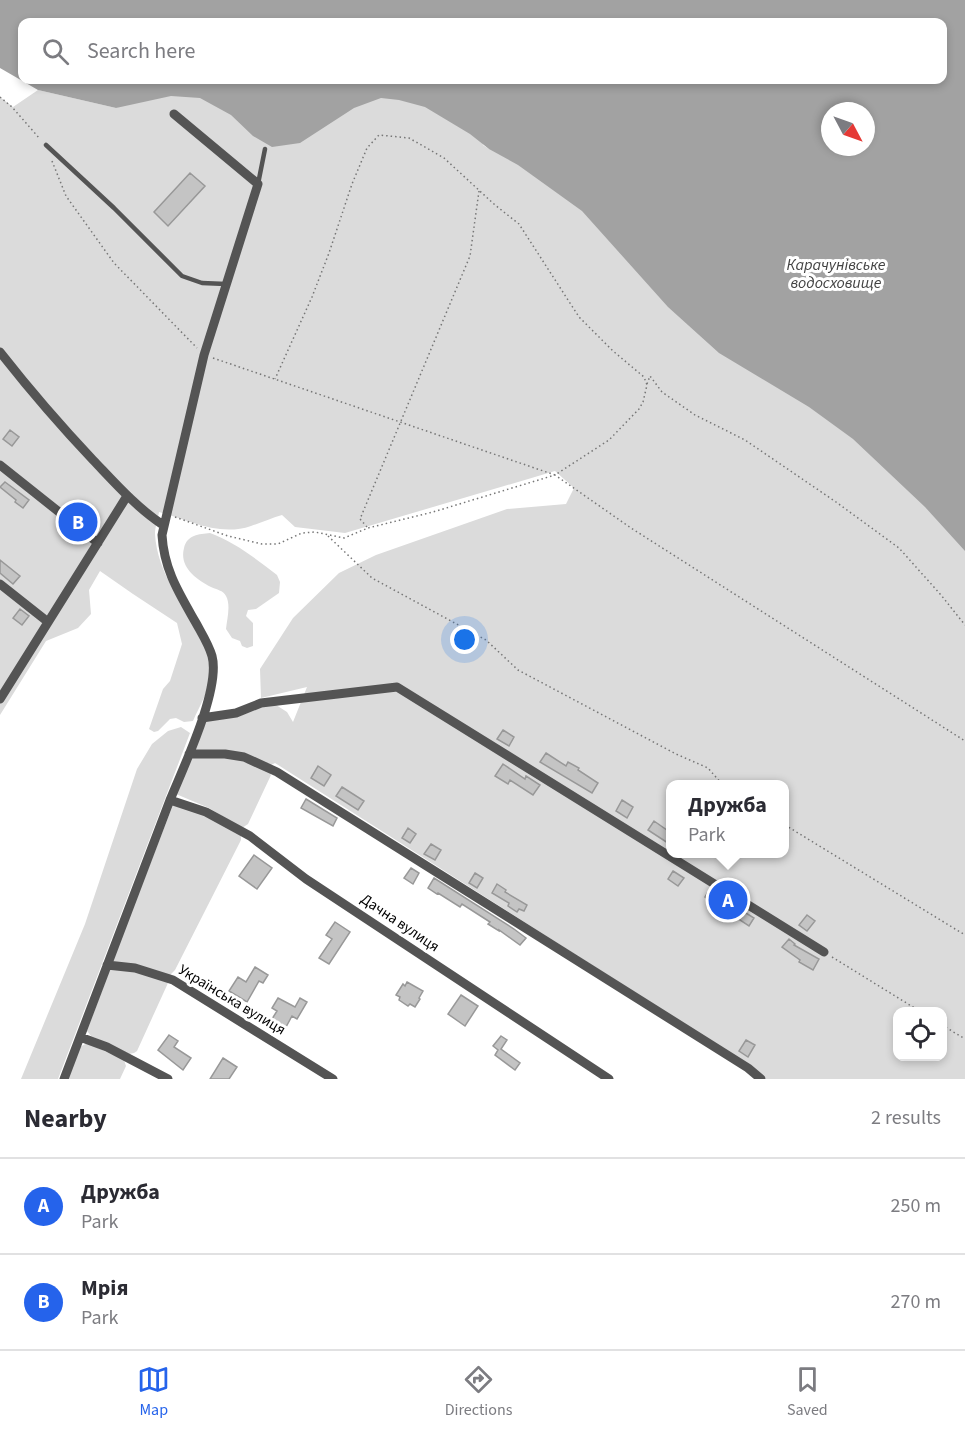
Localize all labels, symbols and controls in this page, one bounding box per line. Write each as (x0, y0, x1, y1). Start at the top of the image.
search box (18, 18, 947, 84)
icon: search (39, 35, 72, 68)
text: Search here (87, 35, 195, 67)
north arrow (821, 102, 875, 156)
water label: Карачунівське водосховище (787, 254, 886, 294)
pin: B (58, 500, 98, 544)
your location (450, 625, 479, 654)
popup (666, 780, 789, 858)
text: Дружба (688, 789, 767, 821)
text: Park (688, 821, 725, 849)
pin: A (708, 878, 748, 922)
street label: Дачна вулиця (356, 889, 444, 957)
street label: Українська вулиця (175, 960, 289, 1040)
map controls (893, 1007, 947, 1061)
button: locate (893, 1007, 947, 1061)
text: Nearby (24, 1100, 107, 1137)
text: 2 results (871, 1104, 941, 1132)
text: Дружба (81, 1176, 160, 1208)
text: A (38, 1192, 49, 1220)
text: 250 m (891, 1192, 941, 1220)
text: Park (81, 1208, 118, 1236)
text: Мрія (81, 1272, 128, 1304)
text: B (37, 1288, 50, 1316)
text: 270 m (891, 1288, 941, 1316)
text: Park (81, 1304, 118, 1332)
tab: Map (137, 1363, 170, 1421)
tab: Directions (445, 1363, 512, 1421)
tab: Saved (787, 1363, 828, 1421)

